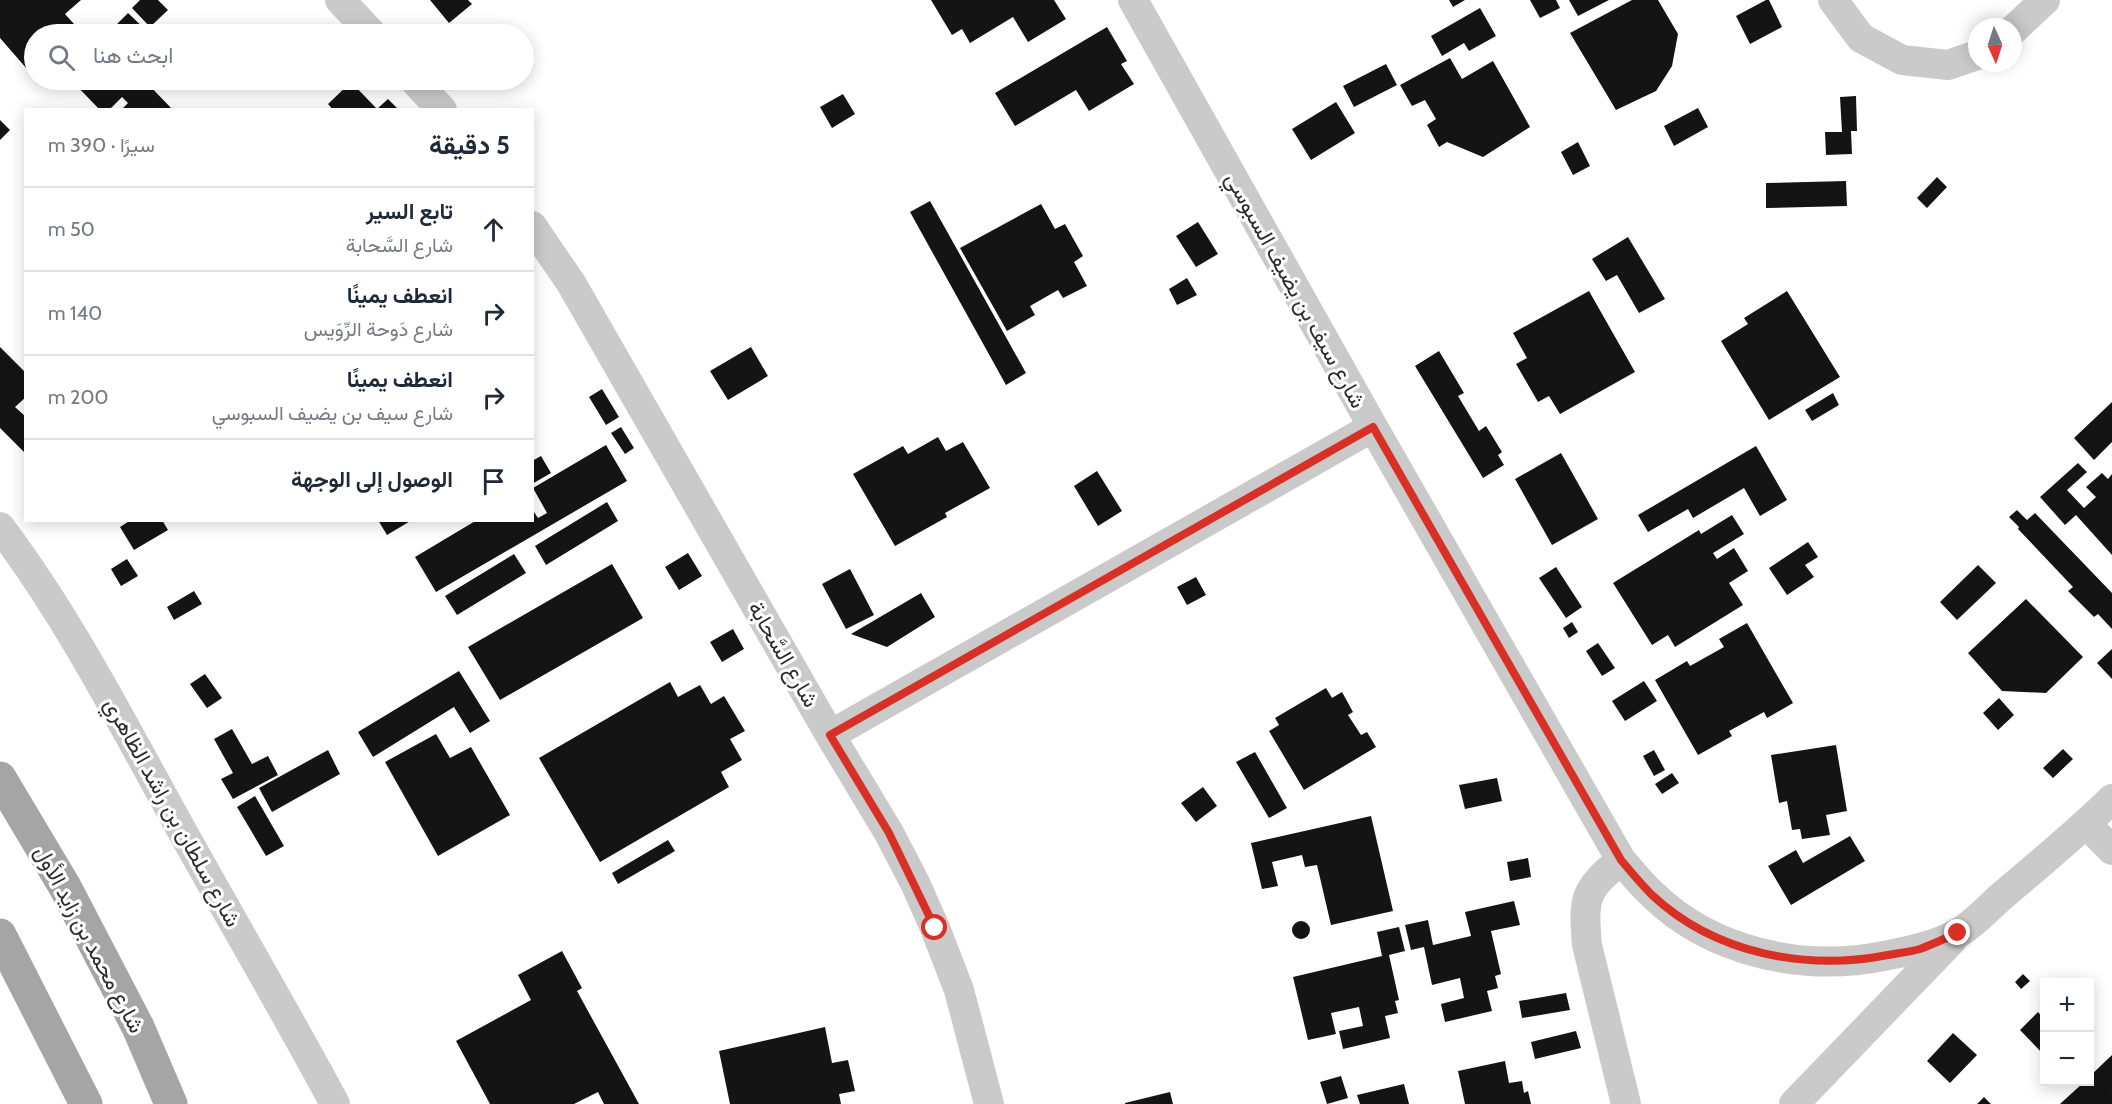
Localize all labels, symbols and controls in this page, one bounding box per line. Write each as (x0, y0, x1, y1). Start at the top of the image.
north arrow (1968, 18, 2022, 72)
search box (24, 24, 534, 90)
icon: search (45, 41, 78, 74)
text: ابحث هنا (93, 42, 173, 69)
text: 5 دقيقة (429, 129, 510, 161)
text: سيرًا · 390 m (48, 133, 155, 157)
street label: شارع سيف بن يضيف السبوسي (1215, 168, 1372, 415)
text: تابع السير (366, 198, 453, 225)
icon: ahead (477, 213, 510, 246)
text: 50 m (48, 217, 95, 241)
text: شارع السَّحابة (346, 233, 453, 257)
text: انعطف يمينًا (347, 282, 453, 309)
icon: right (477, 297, 510, 330)
text: 140 m (48, 301, 102, 325)
text: شارع دَوحة الرِّوَيس (304, 317, 453, 341)
text: انعطف يمينًا (347, 366, 453, 393)
icon: right (477, 381, 510, 414)
text: 200 m (48, 385, 108, 409)
text: شارع سيف بن يضيف السبوسي (212, 401, 453, 425)
icon: arrive (477, 465, 510, 498)
text: الوصول إلى الوجهة (291, 466, 453, 493)
street label: شارع السَّحابة (742, 596, 825, 713)
street label: شارع سلطان بن راشد الظاهري (94, 693, 247, 934)
street label: شارع محمد بن زايد الأول (28, 841, 150, 1038)
route start (921, 914, 947, 940)
route end (1944, 919, 1970, 945)
map controls (2040, 978, 2094, 1086)
button: + (2040, 978, 2094, 1032)
button: − (2040, 1032, 2094, 1086)

